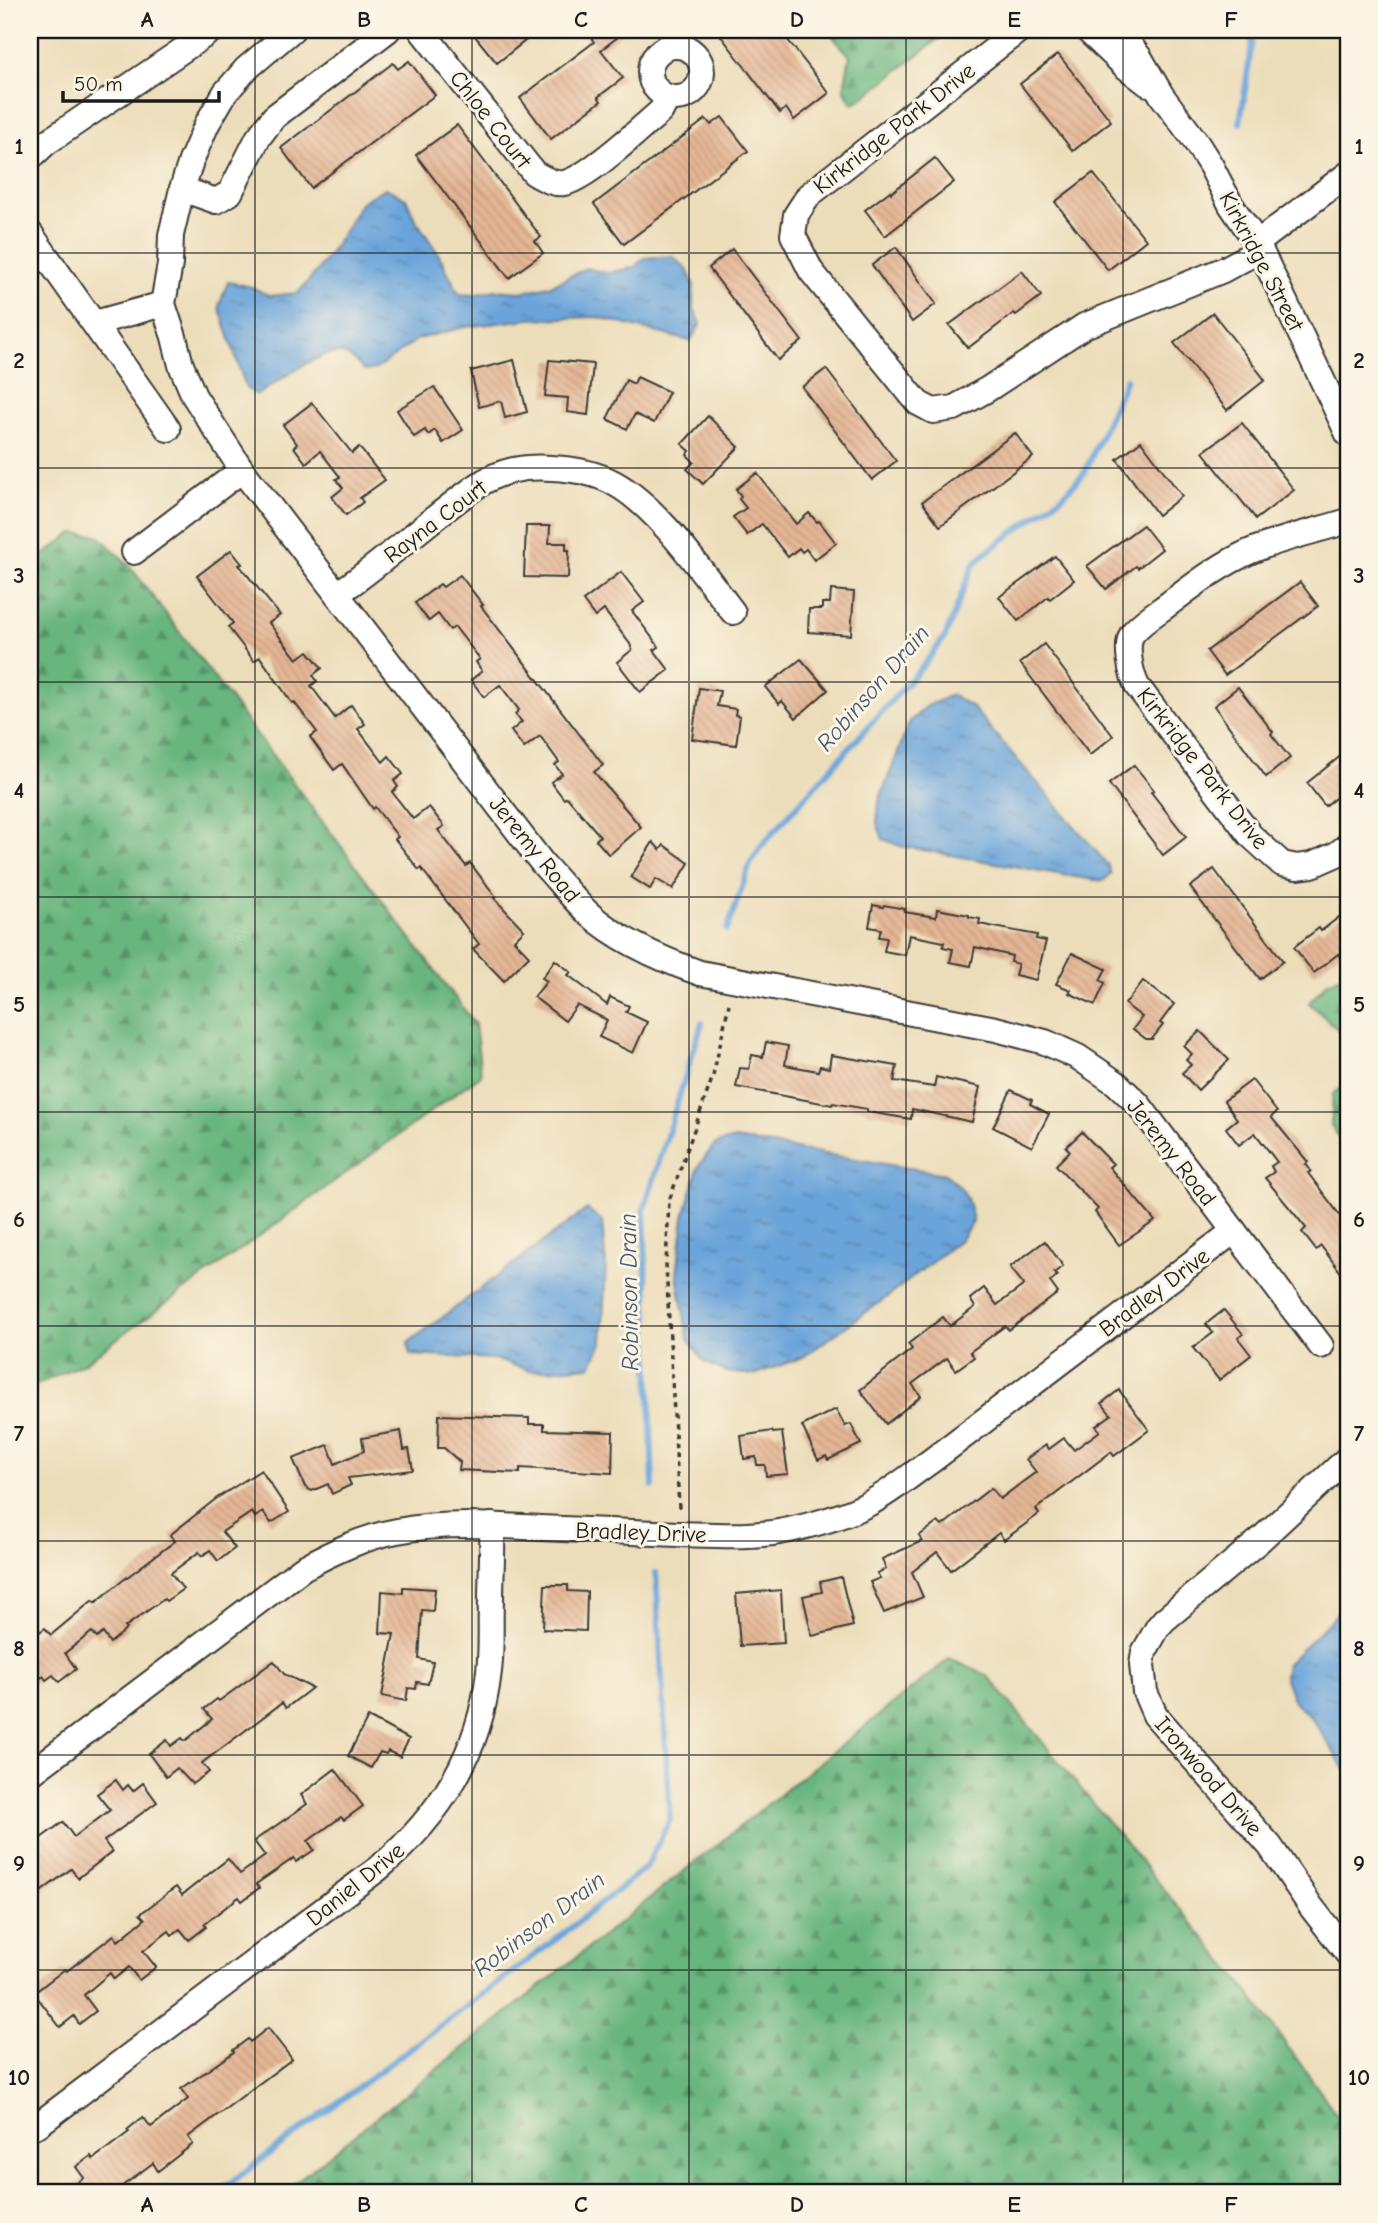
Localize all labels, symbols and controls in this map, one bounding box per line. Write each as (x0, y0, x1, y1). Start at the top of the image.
text: A (141, 6, 154, 33)
text: B (357, 6, 371, 33)
text: C (574, 6, 588, 33)
text: D (790, 6, 804, 33)
text: E (1007, 6, 1021, 33)
text: F (1224, 6, 1238, 33)
street label: Kirkridge Park Drive (808, 57, 980, 200)
scale bar (63, 60, 219, 104)
street label: Chloe Court (444, 65, 538, 175)
text: 50 m (74, 72, 123, 96)
text: 1 (14, 133, 24, 160)
text: 1 (1354, 133, 1364, 160)
street label: Kirkridge Street (1214, 187, 1310, 337)
text: 2 (13, 347, 25, 374)
text: 2 (1353, 347, 1365, 374)
street label: Rayna Court (379, 473, 493, 569)
text: 3 (13, 562, 25, 589)
text: 3 (1353, 562, 1365, 589)
water label: Robinson Drain (811, 619, 935, 757)
street label: Kirkridge Park Drive (1131, 682, 1274, 854)
text: 4 (14, 777, 25, 804)
text: 4 (1354, 777, 1365, 804)
street label: Jeremy Road (484, 791, 586, 908)
text: 5 (13, 991, 25, 1018)
text: 5 (1353, 991, 1365, 1018)
street label: Jeremy Road (1121, 1093, 1222, 1211)
text: 6 (13, 1206, 25, 1233)
text: 6 (1353, 1206, 1365, 1233)
water label: Robinson Drain (614, 1213, 644, 1371)
street label: Bradley Drive (1094, 1242, 1215, 1343)
text: 7 (14, 1420, 25, 1447)
text: 7 (1354, 1420, 1365, 1447)
street label: Bradley Drive (575, 1517, 707, 1548)
text: 8 (13, 1635, 25, 1662)
text: 8 (1353, 1635, 1365, 1662)
street label: Ironwood Drive (1149, 1711, 1268, 1842)
street label: Daniel Drive (301, 1837, 410, 1932)
text: 9 (13, 1850, 25, 1877)
text: 9 (1353, 1850, 1365, 1877)
water label: Robinson Drain (468, 1865, 610, 1983)
text: 10 (8, 2064, 30, 2091)
text: 10 (1348, 2064, 1370, 2091)
text: A (141, 2191, 154, 2218)
text: B (357, 2191, 371, 2218)
text: C (574, 2191, 588, 2218)
text: D (790, 2191, 804, 2218)
text: E (1007, 2191, 1021, 2218)
text: F (1224, 2191, 1238, 2218)

